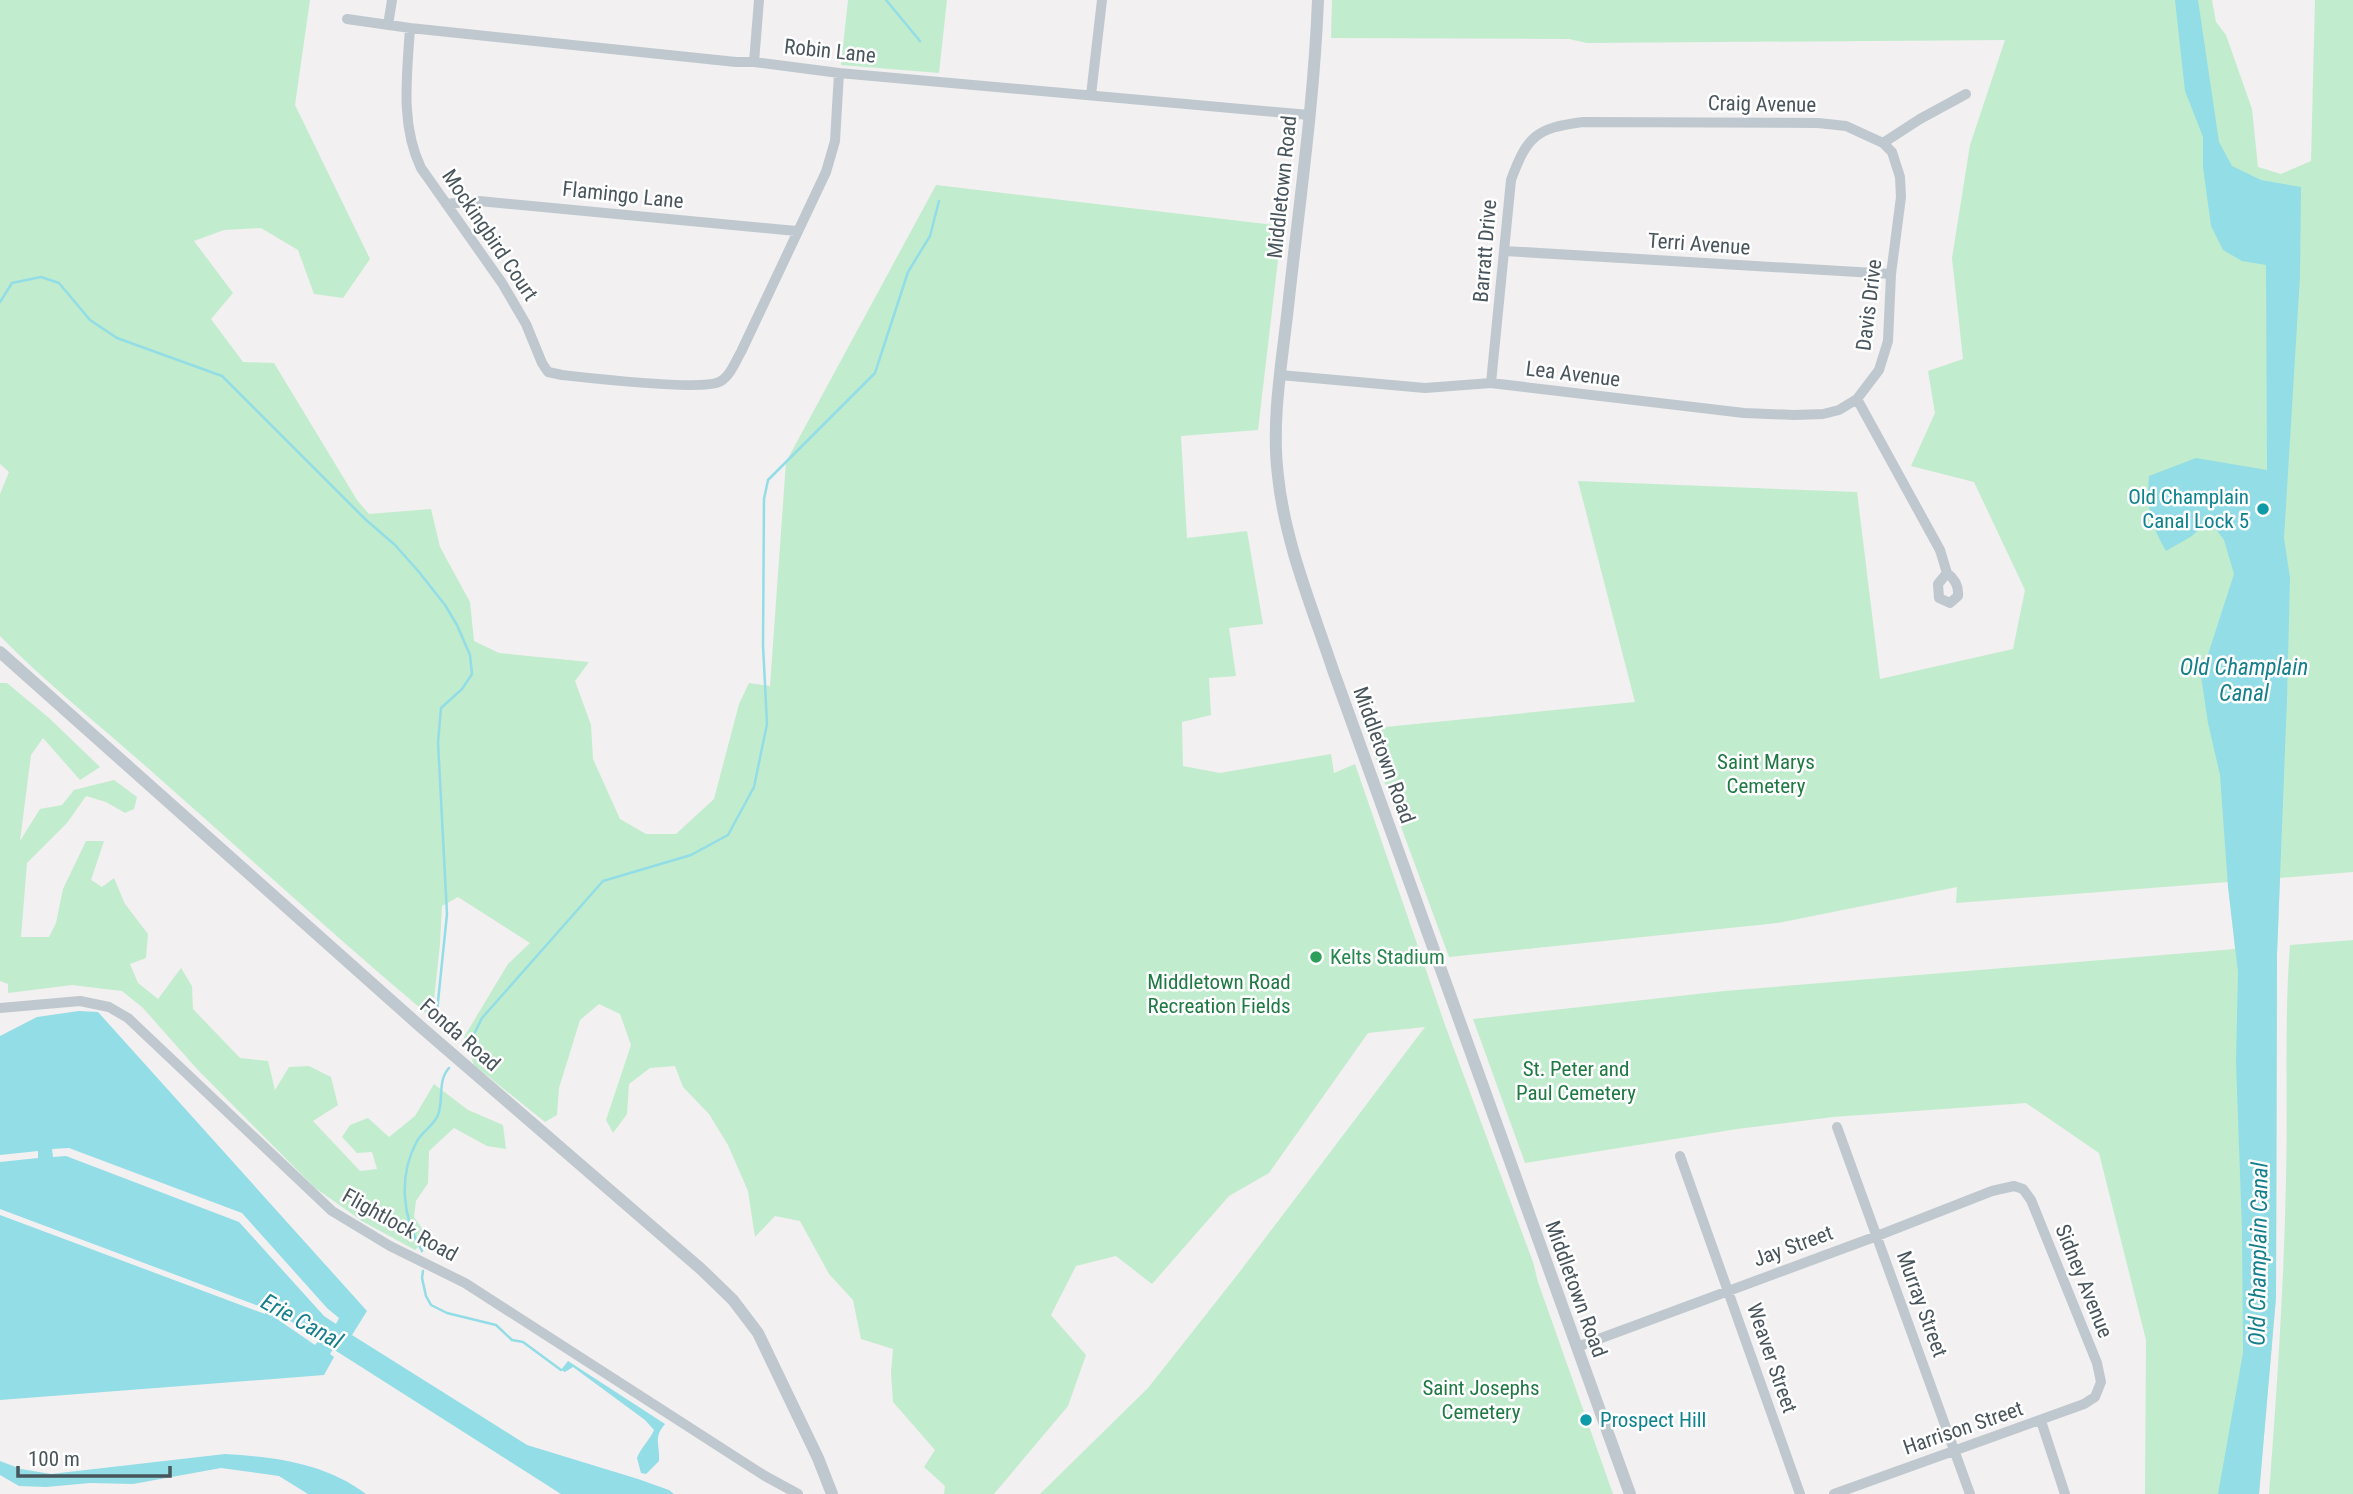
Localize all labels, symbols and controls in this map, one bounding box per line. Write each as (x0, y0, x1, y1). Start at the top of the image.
street label: Robin Lane (783, 34, 877, 68)
street label: Craig Avenue (1708, 91, 1817, 117)
street label: Middletown Road (1263, 114, 1301, 260)
street label: Mockingbird Court (437, 165, 543, 305)
street label: Flamingo Lane (561, 177, 685, 213)
street label: Barratt Drive (1469, 198, 1501, 303)
street label: Terri Avenue (1647, 228, 1751, 260)
street label: Davis Drive (1851, 258, 1887, 352)
street label: Lea Avenue (1524, 356, 1622, 392)
place label: Old Champlain Canal Lock 5 (2128, 485, 2249, 533)
marker: Old Champlain Canal Lock 5 (2255, 501, 2271, 517)
water label: Old Champlain Canal (2180, 654, 2308, 707)
street label: Middletown Road (1348, 683, 1420, 827)
park label: Saint Marys Cemetery (1717, 750, 1815, 798)
place label: Kelts Stadium (1330, 945, 1445, 969)
marker: Kelts Stadium (1308, 949, 1324, 965)
park label: Middletown Road Recreation Fields (1147, 970, 1291, 1018)
street label: Fonda Road (415, 994, 505, 1076)
park label: St. Peter and Paul Cemetery (1516, 1057, 1636, 1105)
water label: Old Champlain Canal (2243, 1161, 2274, 1346)
street label: Flightlock Road (338, 1183, 462, 1267)
street label: Middletown Road (1540, 1217, 1612, 1361)
street label: Jay Street (1750, 1221, 1836, 1271)
street label: Sidney Avenue (2050, 1221, 2118, 1341)
street label: Murray Street (1892, 1248, 1952, 1360)
water label: Erie Canal (256, 1288, 348, 1355)
street label: Weaver Street (1742, 1300, 1802, 1416)
park label: Saint Josephs Cemetery (1422, 1376, 1540, 1424)
street label: Harrison Street (1900, 1396, 2026, 1460)
place label: Prospect Hill (1600, 1408, 1706, 1432)
marker: Prospect Hill (1578, 1412, 1594, 1428)
scale bar (18, 1434, 170, 1478)
text: 100 m (28, 1447, 80, 1471)

